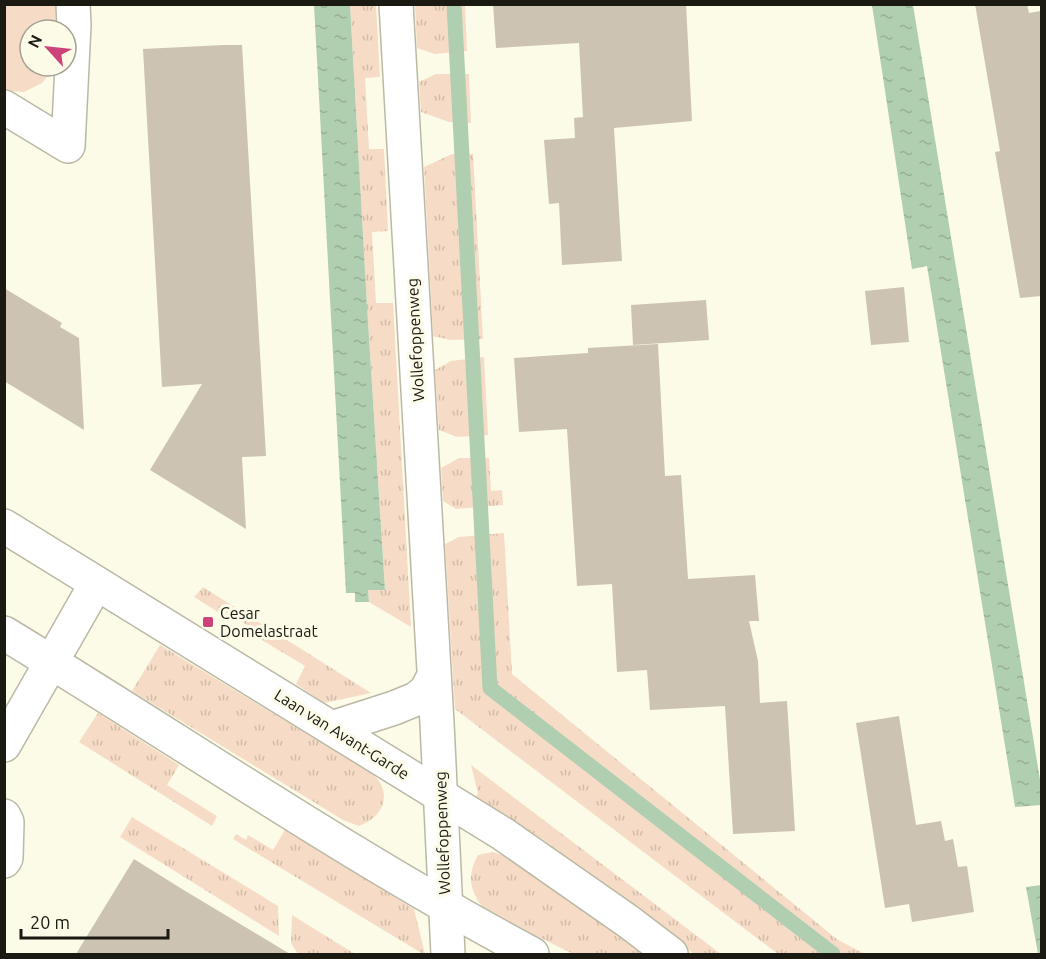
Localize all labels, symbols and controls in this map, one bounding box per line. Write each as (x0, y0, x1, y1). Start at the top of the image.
north arrow (18, 18, 78, 78)
text: N (24, 32, 45, 51)
street label: Wollefoppenweg (403, 278, 427, 402)
place label: Cesar Domelastraat (220, 604, 318, 640)
marker: Cesar Domelastraat (201, 615, 215, 629)
street label: Laan van Avant-Garde (271, 685, 413, 783)
street label: Wollefoppenweg (431, 771, 453, 895)
scale bar (21, 902, 168, 940)
text: 20 m (30, 912, 70, 932)

